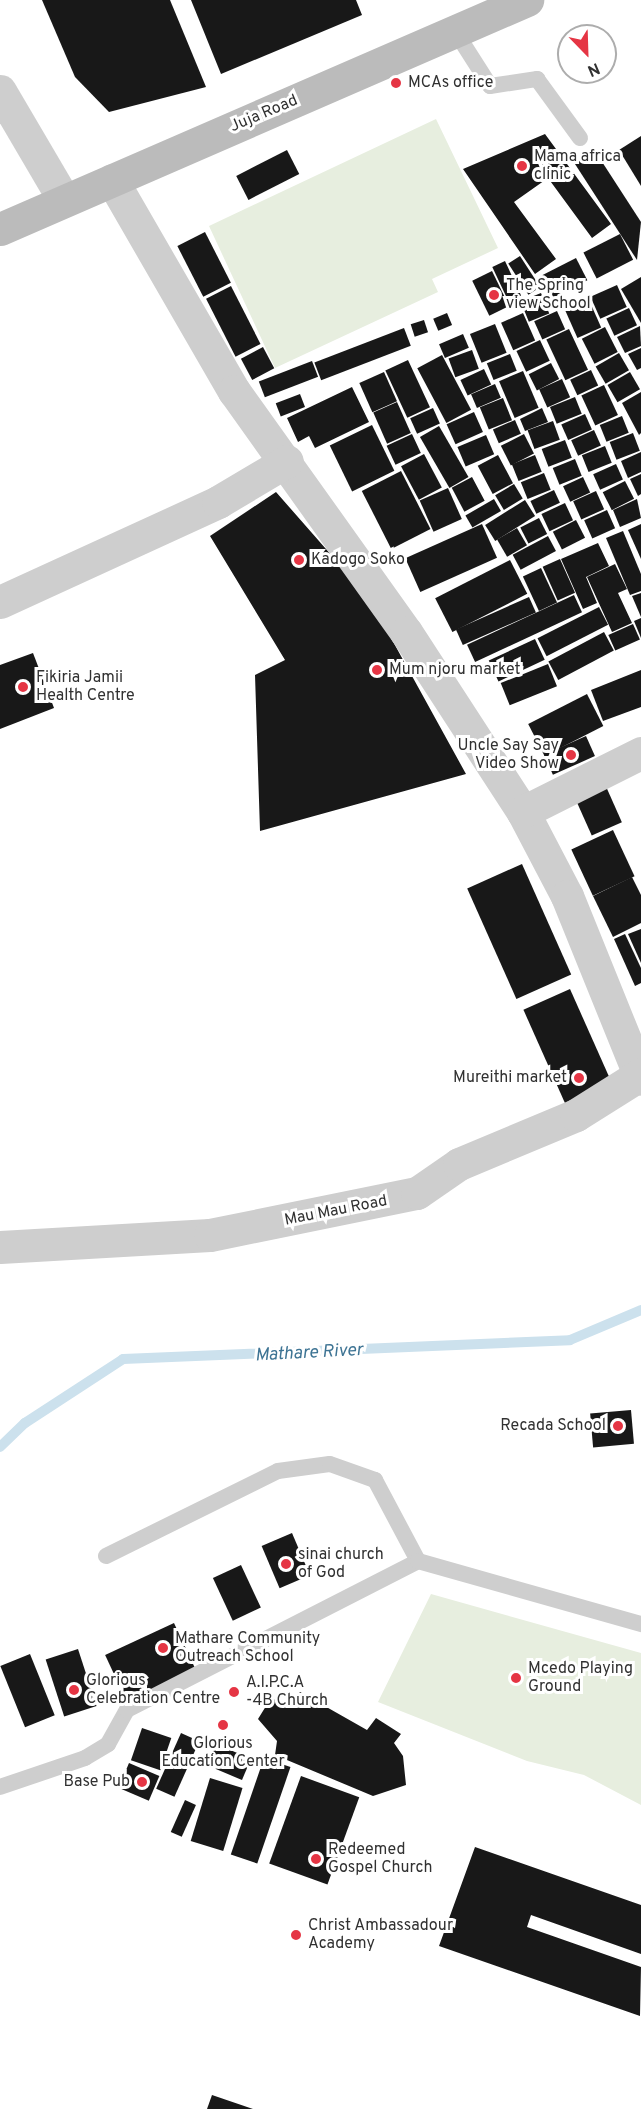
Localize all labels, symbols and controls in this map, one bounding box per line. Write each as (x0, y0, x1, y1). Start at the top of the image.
north arrow (557, 24, 617, 84)
text: N (584, 57, 602, 80)
place label: MCAs office (408, 73, 493, 93)
marker: MCAs office (389, 76, 403, 90)
street label: Juja Road (227, 91, 301, 137)
place label: Mama africa clinic (534, 147, 621, 185)
marker: Mama africa clinic (515, 159, 529, 173)
place label: The Spring view School (506, 276, 591, 314)
marker: The Spring view School (487, 288, 501, 302)
place label: Kadogo Soko (311, 550, 405, 570)
marker: Kadogo Soko (292, 553, 306, 567)
place label: Mum njoru market (389, 660, 520, 680)
marker: Mum njoru market (370, 663, 384, 677)
place label: Fikiria Jamii Health Centre (36, 668, 135, 706)
marker: Fikiria Jamii Health Centre (14, 678, 32, 696)
place label: Uncle Say Say Video Show (458, 736, 559, 774)
marker: Uncle Say Say Video Show (564, 748, 578, 762)
place label: Mureithi market (453, 1068, 567, 1088)
marker: Mureithi market (572, 1071, 586, 1085)
street label: Mau Mau Road (283, 1192, 389, 1230)
water label: Mathare River (254, 1340, 364, 1368)
place label: Recada School (500, 1416, 606, 1436)
marker: Recada School (611, 1419, 625, 1433)
place label: sinai church of God (298, 1545, 384, 1583)
marker: sinai church of God (279, 1557, 293, 1571)
place label: Mathare Community Outreach School (175, 1629, 320, 1667)
marker: Mathare Community Outreach School (156, 1641, 170, 1655)
place label: Mcedo Playing Ground (528, 1659, 633, 1697)
place label: Glorious Celebration Centre (86, 1671, 220, 1709)
marker: Mcedo Playing Ground (509, 1671, 523, 1685)
place label: A.I.P.C.A -4B Church (246, 1673, 328, 1711)
marker: Glorious Celebration Centre (67, 1683, 81, 1697)
marker: A.I.P.C.A -4B Church (227, 1685, 241, 1699)
marker: Glorious Education Center (216, 1718, 230, 1732)
place label: Glorious Education Center (161, 1734, 285, 1772)
place label: Base Pub (63, 1772, 130, 1792)
marker: Base Pub (135, 1775, 149, 1789)
place label: Redeemed Gospel Church (328, 1840, 432, 1878)
marker: Redeemed Gospel Church (309, 1852, 323, 1866)
place label: Christ Ambassadour Academy (308, 1916, 454, 1954)
marker: Christ Ambassadour Academy (289, 1928, 303, 1942)

